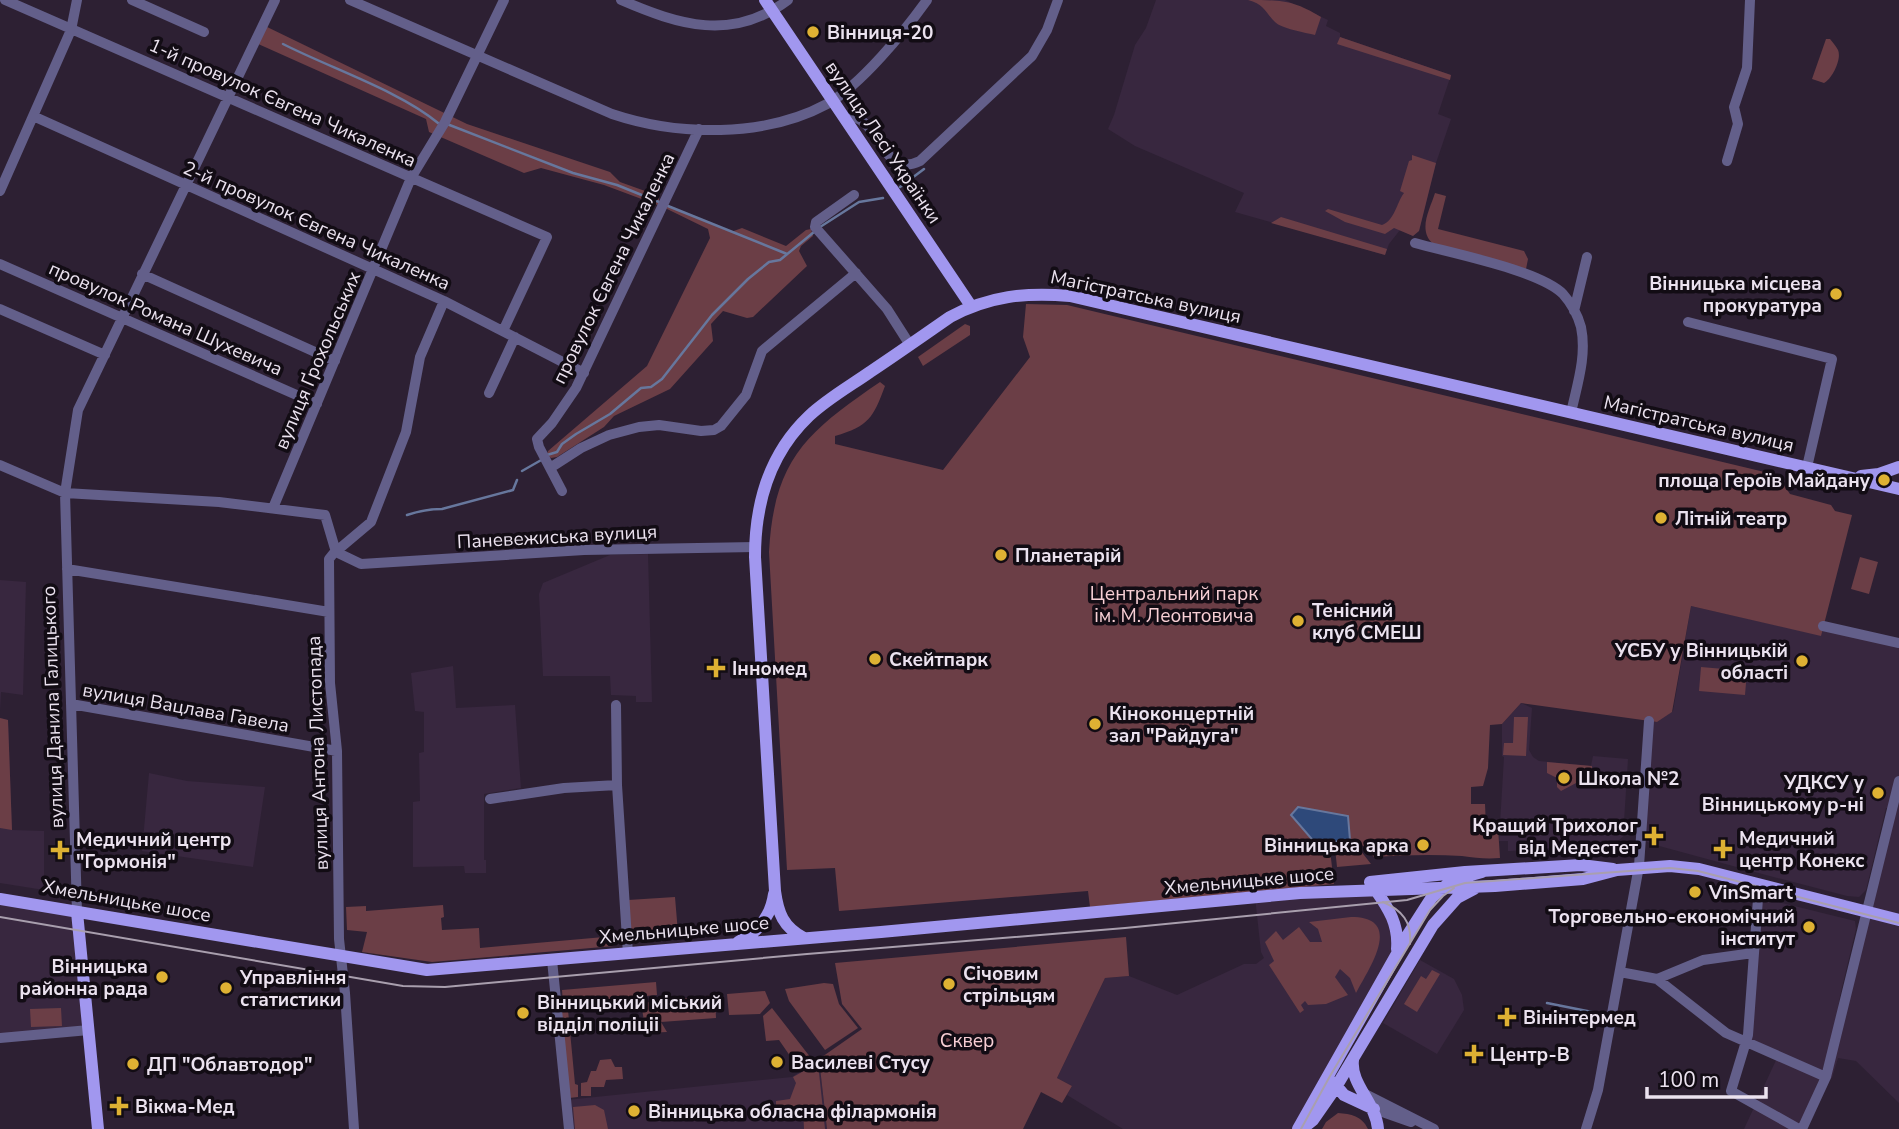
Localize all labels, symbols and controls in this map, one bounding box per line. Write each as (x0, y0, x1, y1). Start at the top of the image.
place label: Вінниця-20 (827, 20, 933, 46)
marker: Вінниця-20 (805, 24, 821, 40)
street label: 1-й провулок Євгена Чикаленка (145, 32, 420, 174)
street label: вулиця Лесі Українки (819, 56, 947, 229)
street label: провулок Євгена Чикаленка (546, 148, 681, 388)
street label: 2-й провулок Євгена Чикаленка (179, 155, 454, 297)
street label: провулок Романа Шухевича (45, 256, 287, 382)
street label: Магістратська вулиця (1048, 264, 1244, 330)
street label: вулиця Ґрохольських (269, 267, 367, 453)
place label: Вінницька місцева прокуратура (1649, 271, 1822, 319)
marker: Вінницька місцева прокуратура (1828, 286, 1844, 302)
street label: Магістратська вулиця (1601, 389, 1796, 459)
place label: площа Героїв Майдану (1658, 468, 1871, 494)
marker: площа Героїв Майдану (1876, 472, 1892, 488)
place label: Літній театр (1675, 506, 1787, 532)
marker: Літній театр (1653, 510, 1669, 526)
street label: Паневежиська вулиця (456, 519, 658, 555)
place label: Планетарій (1015, 543, 1122, 569)
marker: Планетарій (993, 547, 1009, 563)
park label: Центральний парк ім. М. Леонтовича (1090, 581, 1258, 629)
street label: вулиця Данила Галицького (36, 585, 70, 829)
place label: Тенісний клуб СМЕШ (1312, 598, 1422, 646)
marker: Тенісний клуб СМЕШ (1290, 613, 1306, 629)
street label: вулиця Антона Листопада (301, 635, 335, 871)
place label: УСБУ у Вінницькій області (1614, 638, 1788, 686)
place label: Скейтпарк (889, 647, 988, 673)
marker: Скейтпарк (867, 651, 883, 667)
marker: УСБУ у Вінницькій області (1794, 653, 1810, 669)
place label: Інномед (732, 656, 807, 682)
marker: Інномед (706, 658, 726, 678)
street label: вулиця Вацлава Гавела (81, 677, 291, 739)
place label: Кіноконцертній зал "Райдуга" (1109, 701, 1254, 749)
marker: Кіноконцертній зал "Райдуга" (1087, 716, 1103, 732)
place label: Школа №2 (1578, 766, 1679, 792)
marker: Школа №2 (1556, 770, 1572, 786)
place label: УДКСУ у Вінницькому р-ні (1702, 770, 1865, 818)
marker: УДКСУ у Вінницькому р-ні (1870, 785, 1886, 801)
place label: Кращий Трихолог від Медестет (1472, 813, 1638, 861)
marker: Кращий Трихолог від Медестет (1644, 826, 1664, 846)
place label: Медичний центр Конекс (1739, 826, 1865, 874)
place label: Медичний центр "Гормонія" (76, 827, 231, 875)
place label: Вінницька арка (1264, 833, 1409, 859)
marker: Вінницька арка (1415, 837, 1431, 853)
marker: Медичний центр Конекс (1713, 839, 1733, 859)
marker: Медичний центр "Гормонія" (50, 840, 70, 860)
street label: Хмельницьке шосе (1163, 861, 1335, 901)
street label: Хмельницьке шосе (41, 873, 213, 929)
place label: VinSmart (1708, 880, 1794, 906)
marker: VinSmart (1687, 884, 1703, 900)
place label: Торговельно-економічний інститут (1548, 904, 1795, 952)
street label: Хмельницьке шосе (598, 910, 770, 950)
marker: Торговельно-економічний інститут (1801, 919, 1817, 935)
place label: Вінницька районна рада (19, 954, 148, 1002)
place label: Січовим стрільцям (963, 961, 1055, 1009)
place label: Управління статистики (239, 965, 346, 1013)
marker: Вінницька районна рада (154, 969, 170, 985)
marker: Січовим стрільцям (941, 976, 957, 992)
marker: Управління статистики (218, 980, 234, 996)
place label: Вінницький міський відділ поліціі (537, 990, 722, 1038)
marker: Вінницький міський відділ поліціі (515, 1005, 531, 1021)
place label: Вінінтермед (1523, 1005, 1636, 1031)
marker: Вінінтермед (1497, 1007, 1517, 1027)
park label: Сквер (940, 1028, 994, 1054)
place label: Центр-В (1490, 1042, 1570, 1068)
marker: Центр-В (1464, 1044, 1484, 1064)
place label: Василеві Стусу (791, 1050, 931, 1076)
place label: ДП "Облавтодор" (147, 1052, 313, 1078)
marker: Василеві Стусу (769, 1054, 785, 1070)
marker: ДП "Облавтодор" (125, 1056, 141, 1072)
scale bar (1647, 1056, 1766, 1100)
text: 100 m (1658, 1066, 1719, 1094)
place label: Вікма-Мед (135, 1094, 235, 1120)
marker: Вікма-Мед (109, 1096, 129, 1116)
place label: Вінницька обласна філармонія (648, 1099, 937, 1125)
marker: Вінницька обласна філармонія (626, 1103, 642, 1119)

